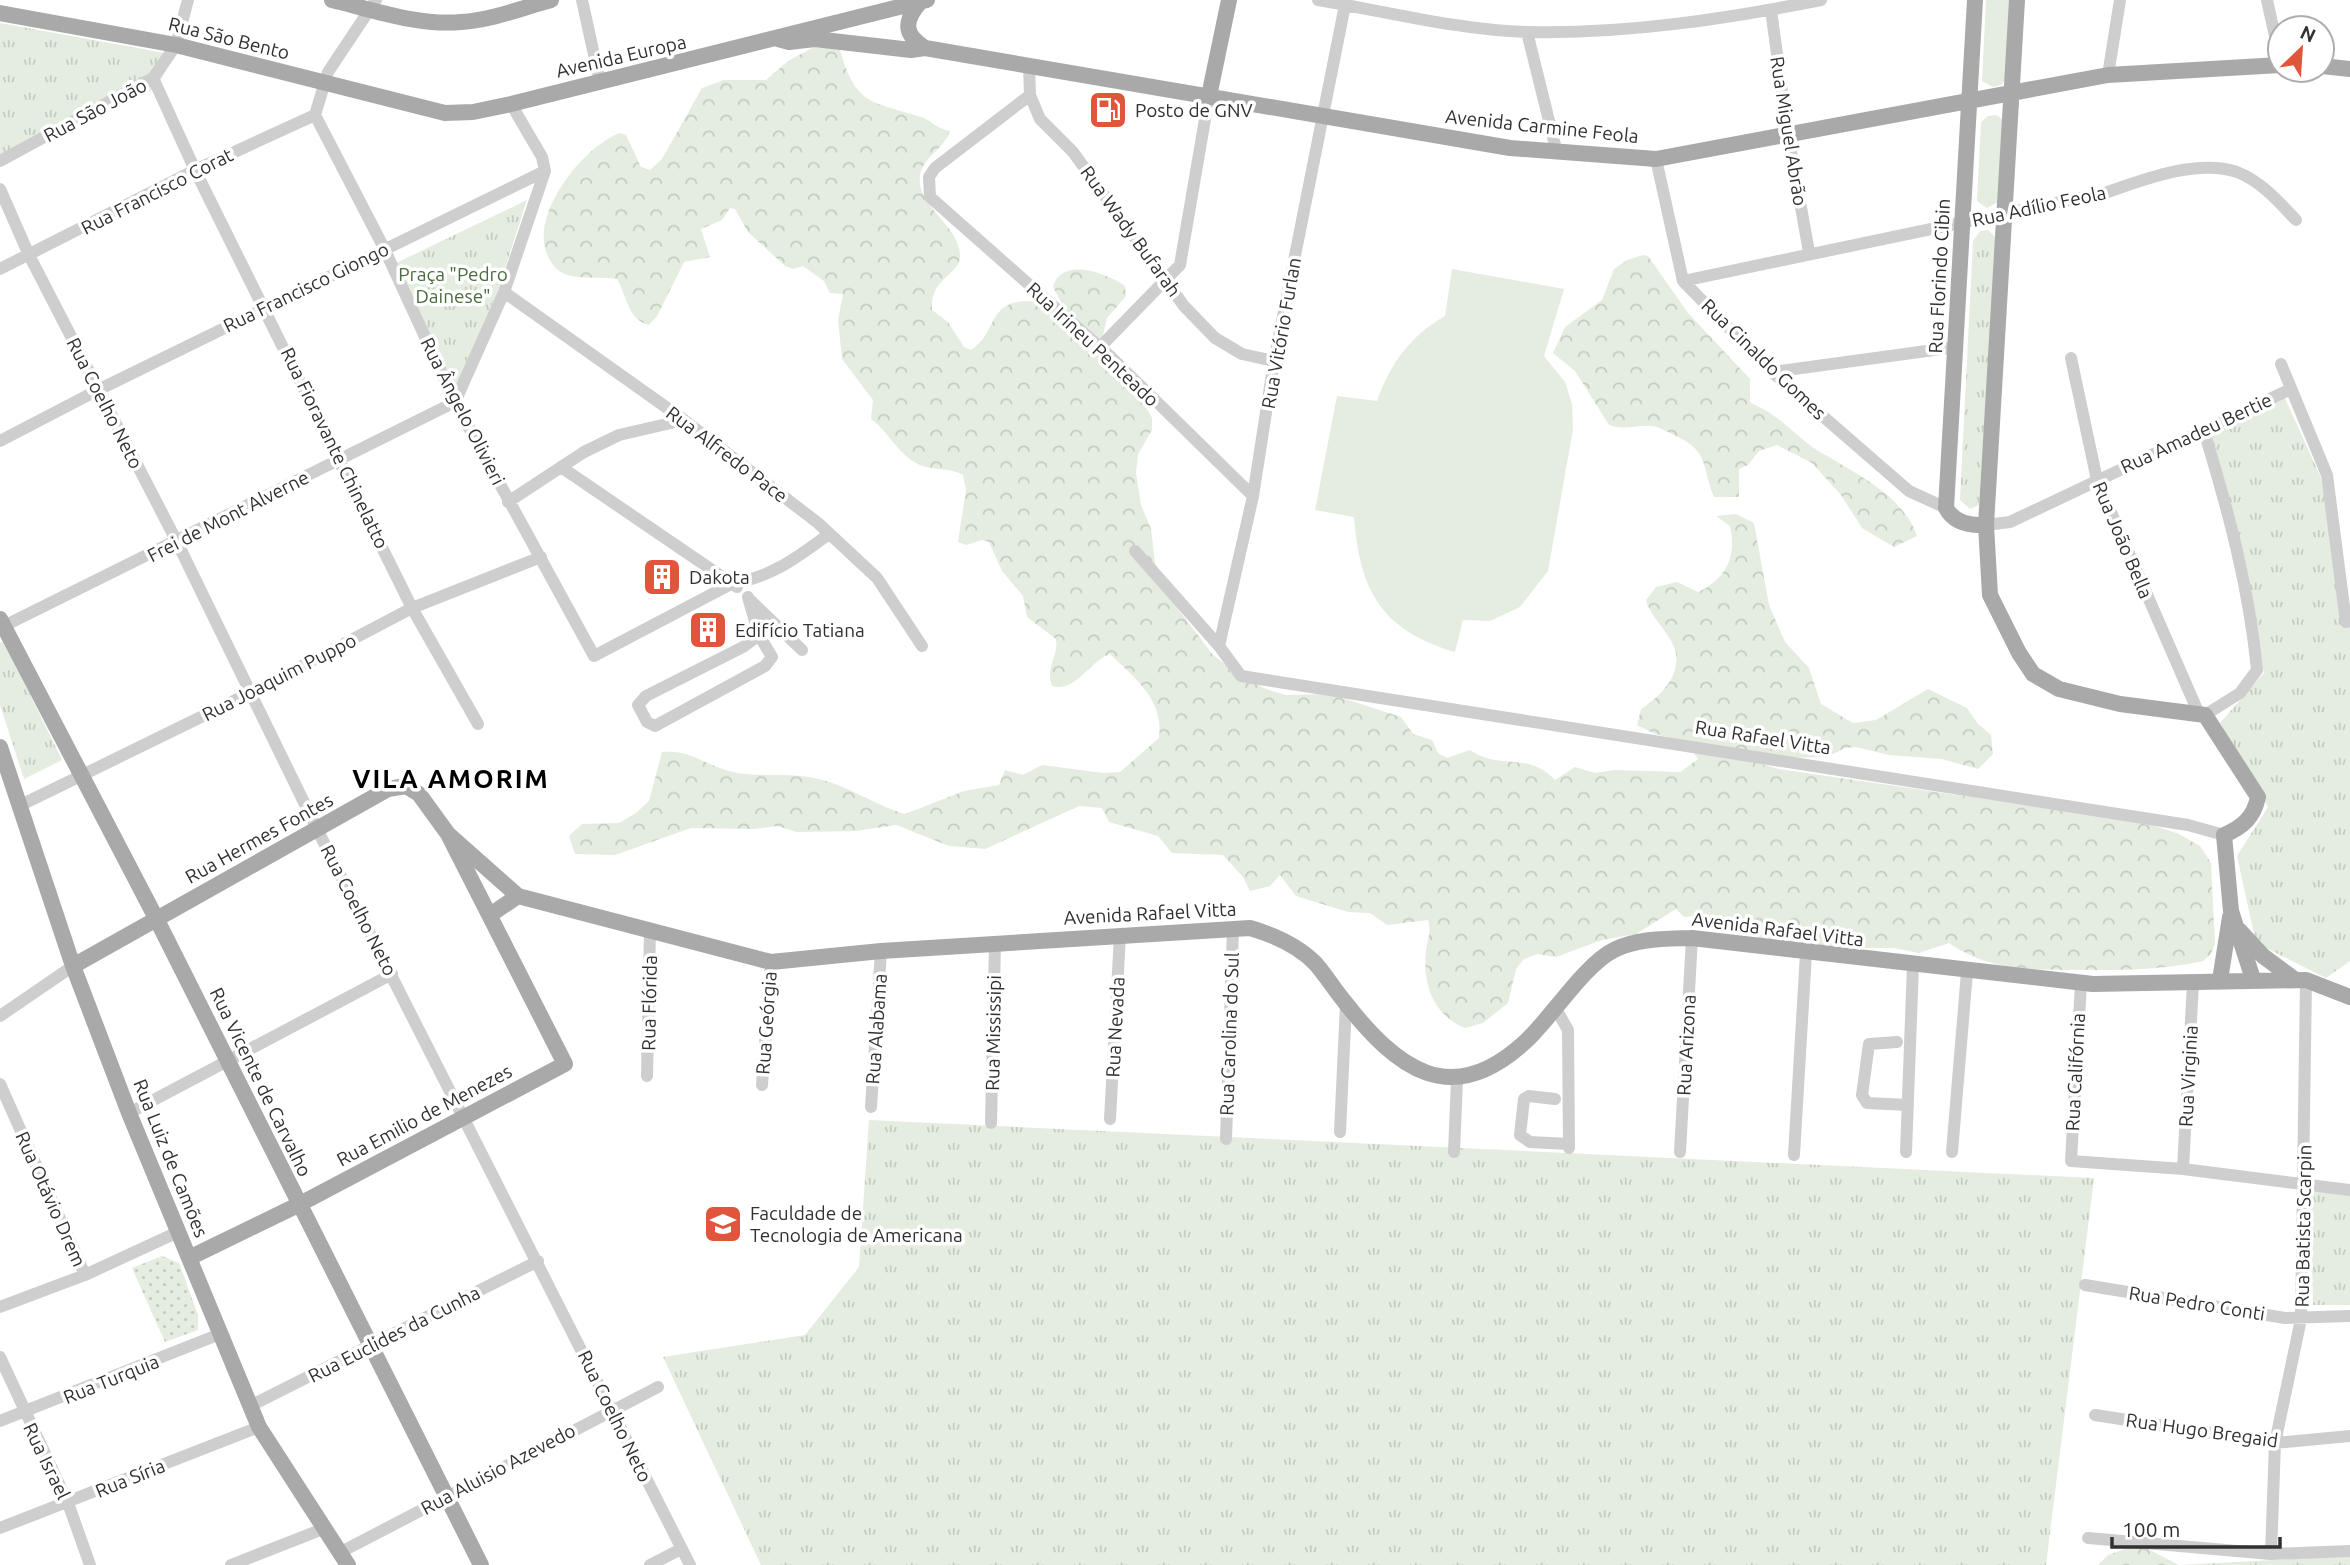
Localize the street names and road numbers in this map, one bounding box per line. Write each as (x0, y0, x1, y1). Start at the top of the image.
street label: Rua São Bento (166, 12, 292, 64)
street label: Avenida Europa (554, 30, 688, 82)
street label: Rua Miguel Abrão (1766, 55, 1812, 207)
street label: Rua São João (40, 74, 150, 146)
street label: Avenida Carmine Feola (1444, 105, 1640, 147)
street label: Rua Francisco Corat (77, 143, 237, 239)
street label: Rua Wady Bufarah (1076, 161, 1186, 301)
street label: Rua Adílio Feola (1970, 181, 2108, 231)
street label: Rua Florindo Cibin (1924, 198, 1954, 354)
street label: Rua Francisco Giongo (220, 237, 392, 337)
street label: Rua Vitório Furlan (1257, 256, 1305, 410)
street label: Rua Irineu Penteado (1023, 277, 1163, 411)
street label: Rua Cinaldo Gomes (1697, 294, 1831, 424)
street label: Rua Coelho Neto (63, 334, 147, 472)
street label: Rua Ângelo Olivieri (416, 334, 510, 488)
street label: Rua Fioravante Chinelatto (277, 344, 393, 552)
street label: Rua Amadeu Bertie (2117, 388, 2275, 478)
street label: Rua Alfredo Pace (662, 401, 792, 507)
street label: Frei de Mont Alverne (144, 466, 312, 566)
street label: Rua João Bella (2088, 478, 2158, 602)
street label: Rua Joaquim Puppo (198, 629, 360, 725)
street label: Rua Rafael Vitta (1694, 715, 1832, 759)
street label: Rua Hermes Fontes (181, 788, 337, 888)
street label: Rua Coelho Neto (317, 841, 401, 979)
street label: Avenida Rafael Vitta (1063, 897, 1237, 929)
street label: Avenida Rafael Vitta (1691, 908, 1865, 950)
street label: Rua Carolina do Sul (1215, 952, 1243, 1116)
street label: Rua Flórida (637, 955, 661, 1051)
street label: Rua Geórgia (751, 971, 781, 1075)
street label: Rua Alabama (861, 973, 891, 1085)
street label: Rua Mississipi (981, 975, 1005, 1091)
street label: Rua Nevada (1101, 976, 1129, 1078)
street label: Rua Vicente de Carvalho (206, 984, 316, 1180)
street label: Rua Arizona (1672, 994, 1700, 1096)
street label: Rua Califórnia (2061, 1012, 2089, 1132)
street label: Rua Virginia (2174, 1024, 2202, 1128)
street label: Rua Emilio de Menezes (333, 1059, 515, 1171)
street label: Rua Luiz de Camões (129, 1076, 213, 1240)
street label: Rua Otávio Drem (11, 1128, 91, 1270)
street label: Rua Batista Scarpin (2291, 1144, 2315, 1308)
street label: Rua Euclides da Cunha (304, 1281, 484, 1387)
street label: Rua Pedro Conti (2127, 1281, 2267, 1325)
street label: Rua Coelho Neto (574, 1346, 656, 1486)
street label: Rua Turquia (60, 1350, 162, 1408)
street label: Rua Hugo Bregaid (2124, 1408, 2280, 1452)
street label: Rua Israel (19, 1419, 75, 1503)
street label: Rua Aluisio Azevedo (417, 1419, 579, 1519)
street label: Rua Síria (92, 1454, 168, 1502)

